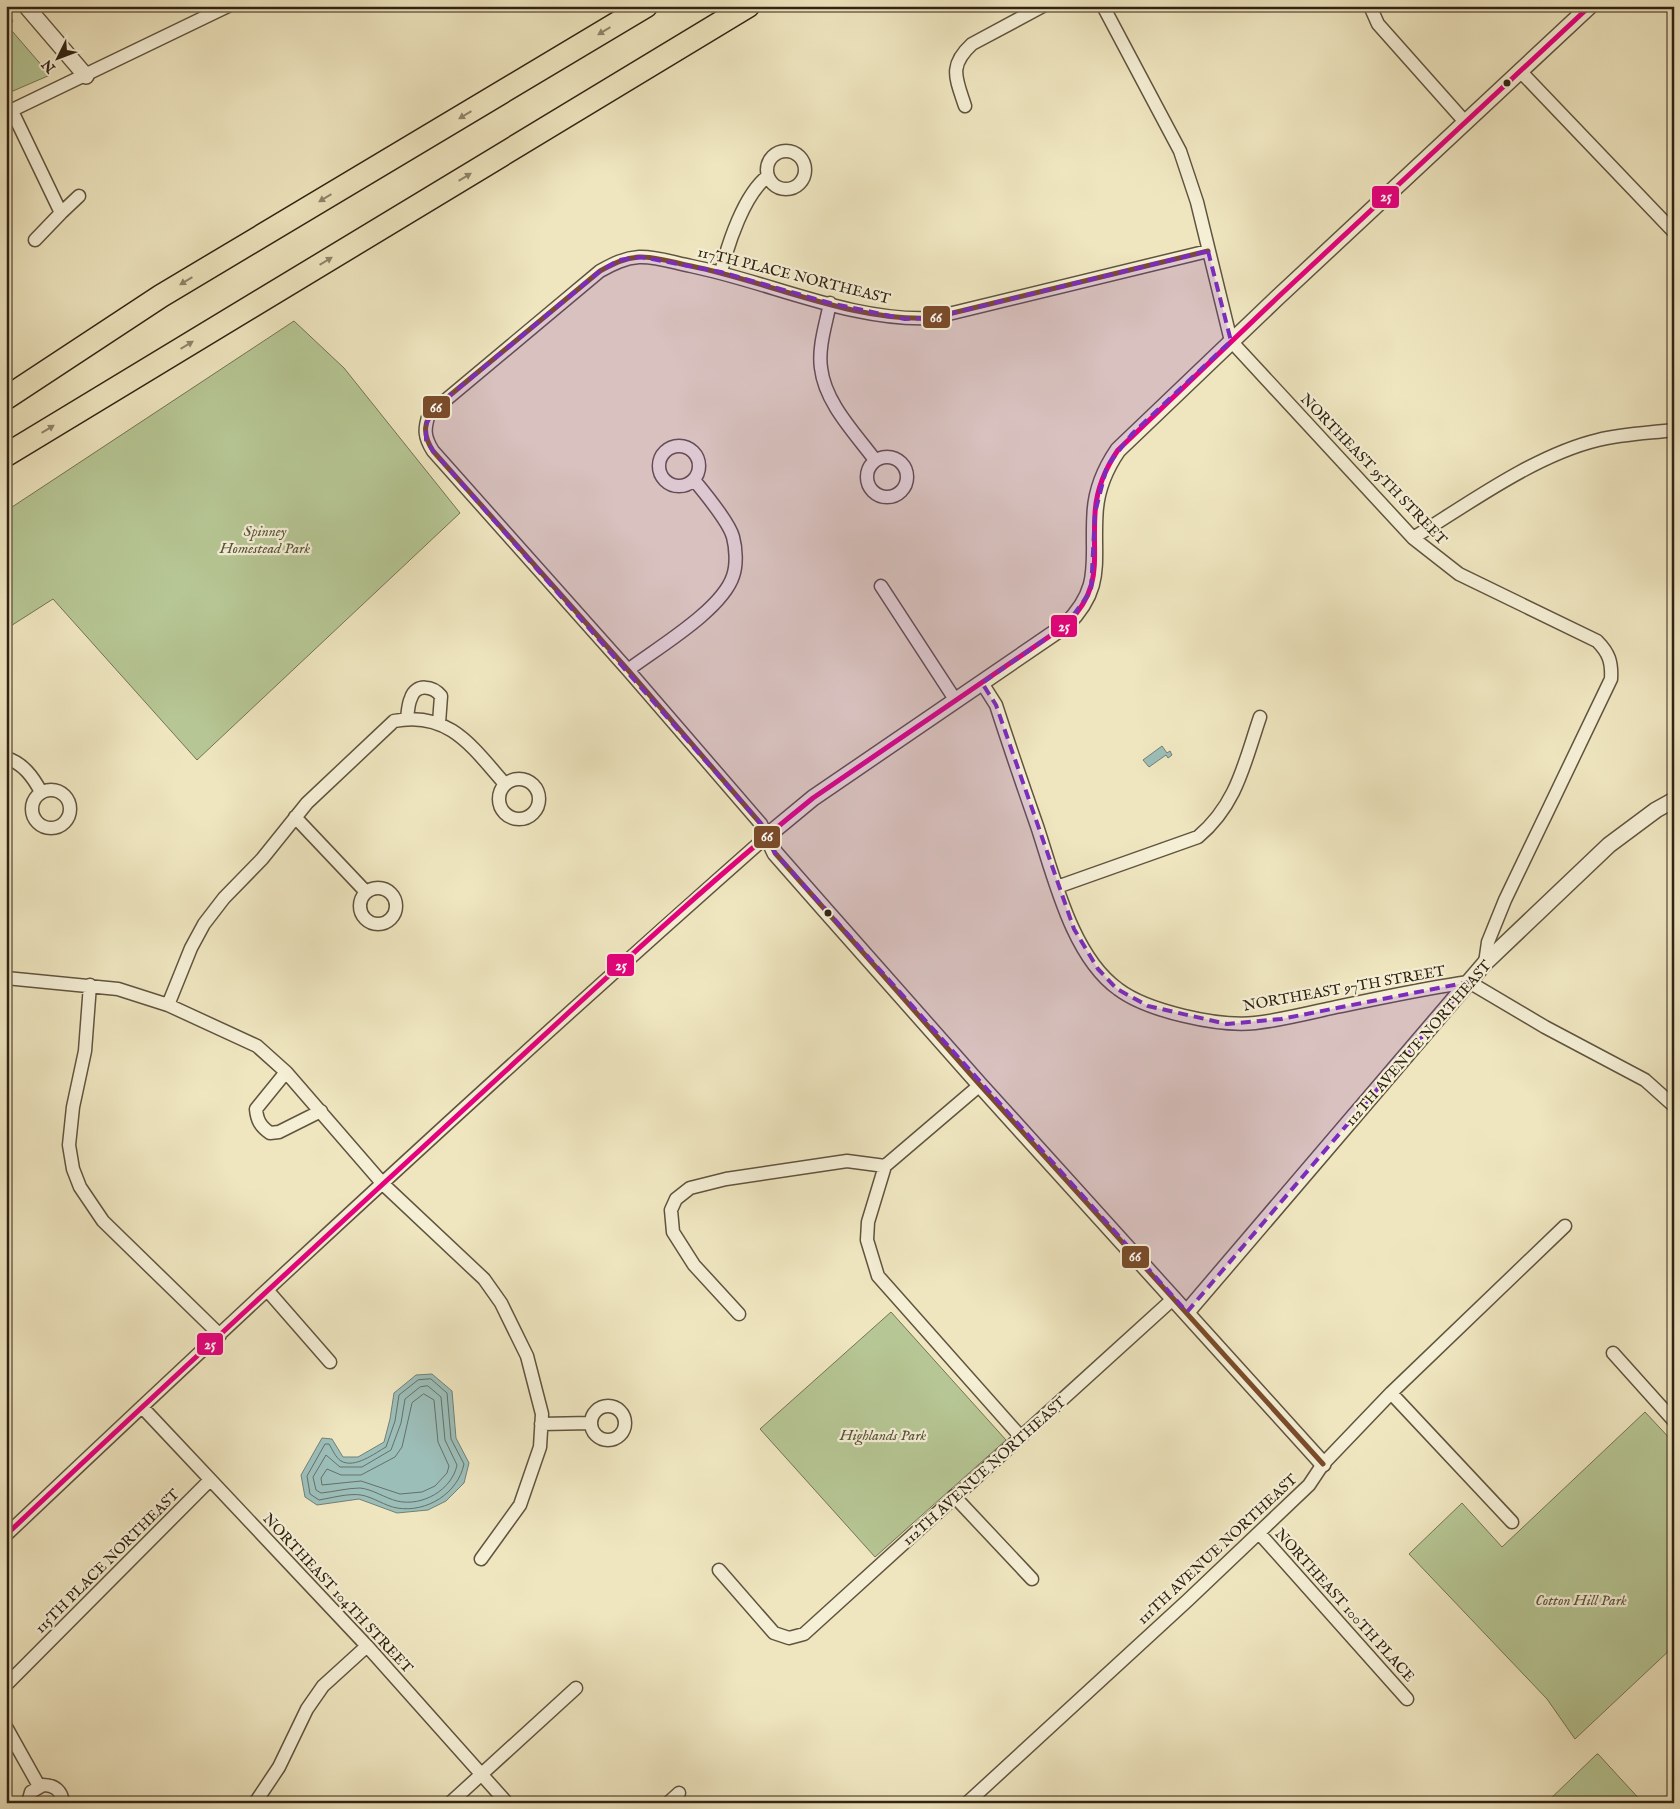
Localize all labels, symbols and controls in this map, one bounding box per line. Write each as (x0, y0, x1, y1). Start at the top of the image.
one-way arrow (597, 27, 610, 36)
north arrow (32, 32, 82, 82)
text: N (38, 56, 60, 77)
unlabelled marker (1502, 78, 1512, 88)
one-way arrow (458, 110, 471, 119)
one-way arrow (459, 173, 472, 182)
line badge: 25 (1371, 185, 1400, 209)
text: 25 (1380, 188, 1392, 206)
one-way arrow (319, 194, 332, 203)
street label: 117TH PLACE NORTHEAST (695, 242, 892, 309)
one-way arrow (320, 257, 333, 266)
one-way arrow (179, 277, 192, 286)
line badge: 66 (922, 305, 951, 329)
text: 66 (930, 309, 943, 327)
one-way arrow (181, 341, 194, 350)
street label: NORTHEAST 95TH STREET (1296, 390, 1451, 549)
line badge: 66 (422, 395, 451, 419)
text: 66 (430, 399, 443, 417)
one-way arrow (41, 425, 54, 434)
park label: Spinney Homestead Park (219, 522, 310, 558)
line badge: 25 (1050, 614, 1078, 638)
text: 25 (1058, 618, 1070, 636)
line badge: 66 (753, 825, 781, 849)
text: 66 (761, 828, 774, 846)
unlabelled marker (823, 908, 833, 918)
line badge: 25 (606, 953, 635, 977)
text: 25 (615, 957, 627, 975)
street label: 112TH AVENUE NORTHEAST (1341, 957, 1496, 1130)
street label: NORTHEAST 97TH STREET (1242, 961, 1447, 1016)
line badge: 66 (1121, 1245, 1150, 1269)
text: 66 (1129, 1248, 1142, 1266)
line badge: 25 (196, 1332, 224, 1356)
text: 25 (204, 1336, 216, 1354)
street label: 112TH AVENUE NORTHEAST (899, 1393, 1070, 1550)
park label: Highlands Park (839, 1426, 926, 1446)
street label: 111TH AVENUE NORTHEAST (1133, 1470, 1301, 1629)
street label: 115TH PLACE NORTHEAST (31, 1485, 184, 1638)
street label: NORTHEAST 104TH STREET (259, 1510, 417, 1677)
street label: NORTHEAST 100TH PLACE (1271, 1525, 1419, 1686)
park label: Cotton Hill Park (1535, 1591, 1627, 1610)

